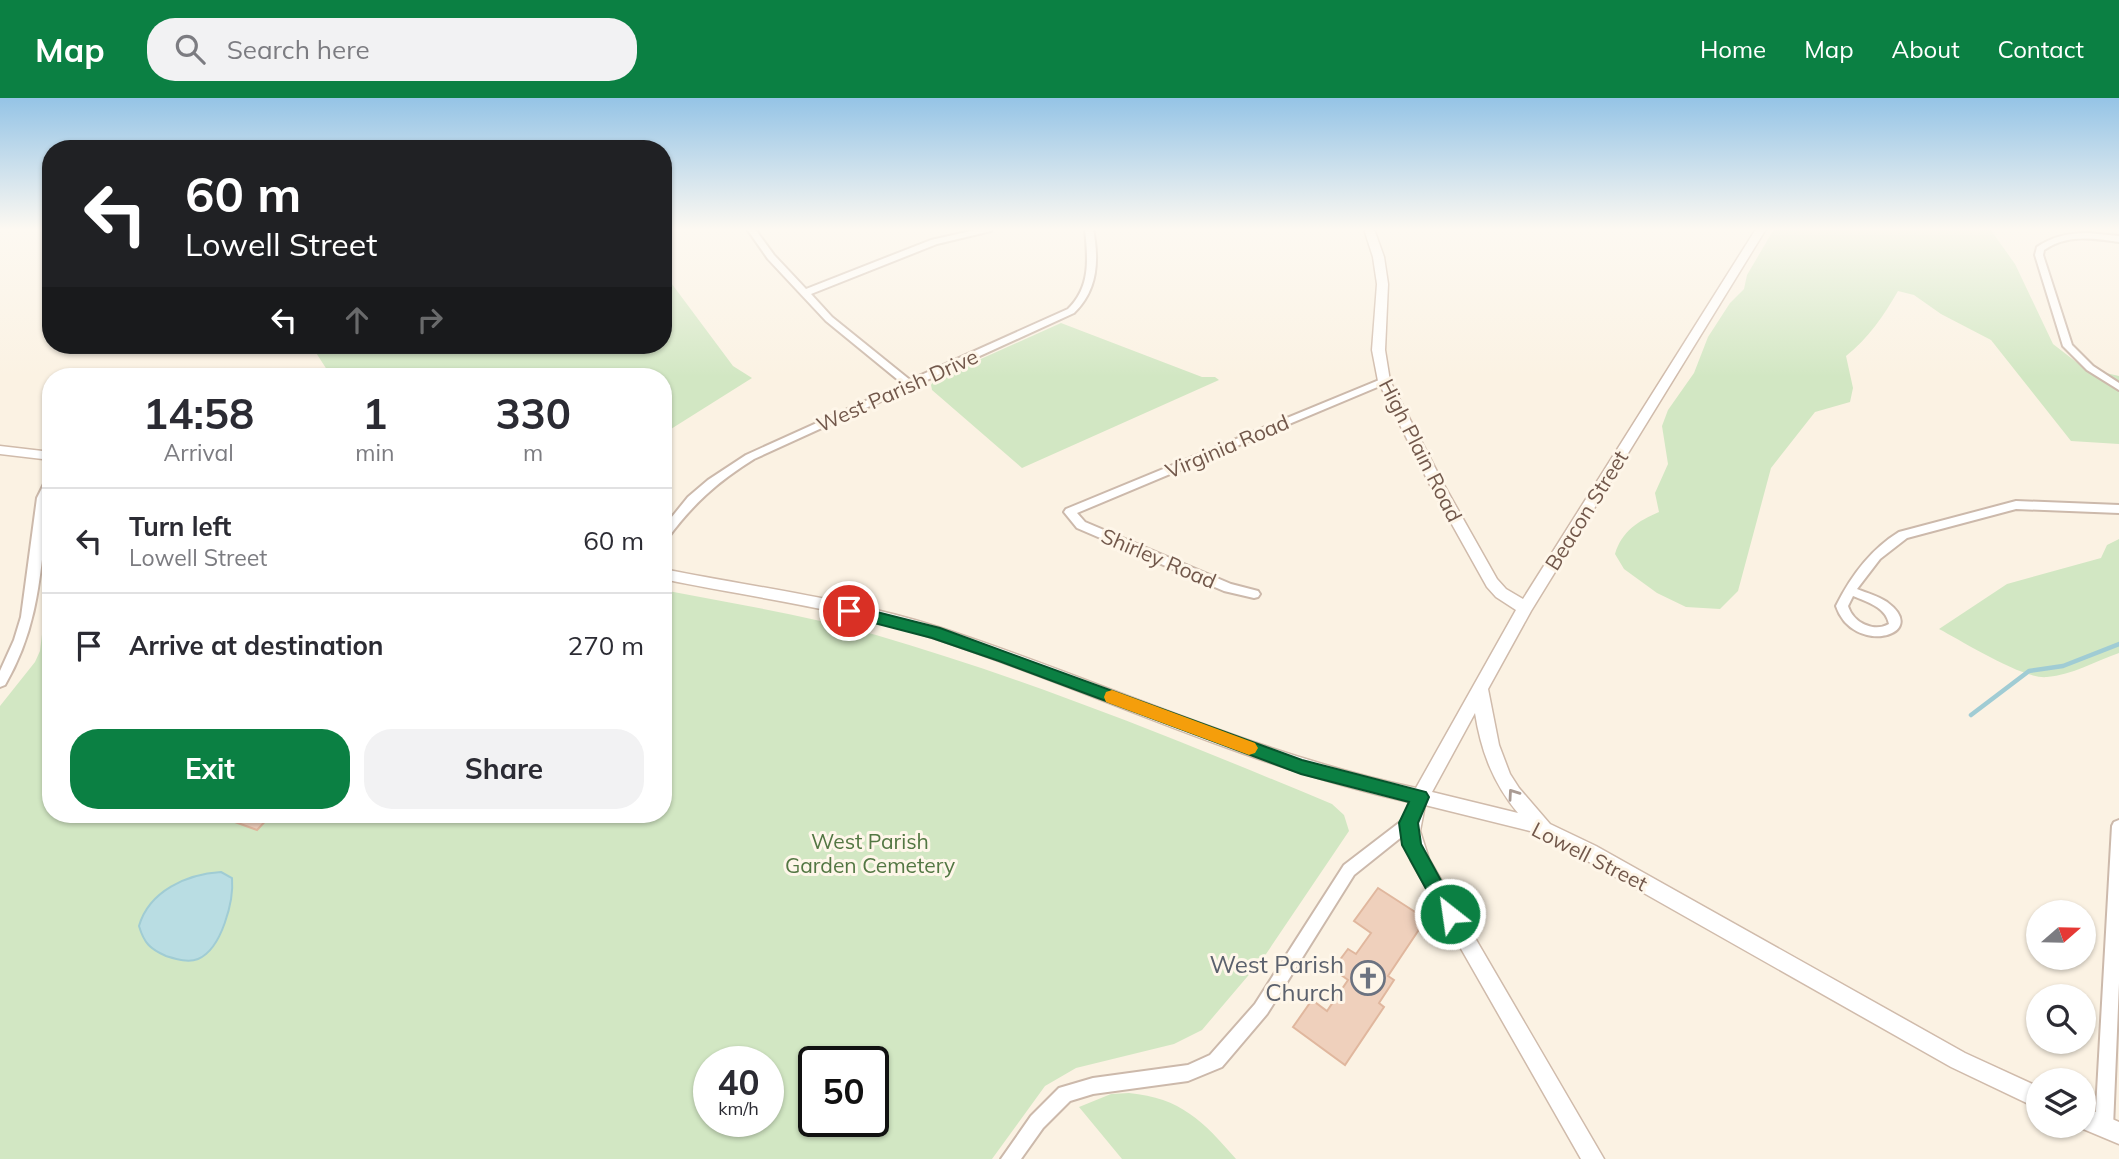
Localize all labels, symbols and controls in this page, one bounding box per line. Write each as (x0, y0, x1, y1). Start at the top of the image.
search box (147, 18, 637, 81)
text: Map (35, 29, 105, 70)
icon: search (171, 30, 209, 68)
text: Search here (227, 33, 370, 66)
text: Home (1700, 34, 1766, 64)
text: Map (1804, 34, 1854, 64)
text: About (1892, 34, 1960, 64)
text: Contact (1998, 34, 2084, 64)
text: 60 m (185, 163, 301, 224)
icon: left (70, 168, 161, 259)
text: Lowell Street (185, 224, 377, 264)
icon: left (265, 301, 303, 339)
icon: ahead (338, 301, 376, 339)
icon: right (411, 301, 449, 339)
street label: West Parish Drive (812, 343, 982, 437)
street label: High Plain Road (1374, 374, 1468, 526)
text: 14:58 (143, 387, 254, 440)
text: 1 (362, 387, 387, 440)
text: 330 (495, 387, 571, 440)
street label: Virginia Road (1161, 408, 1293, 484)
text: Arrival (163, 438, 234, 467)
text: min (355, 438, 394, 467)
text: m (523, 438, 543, 467)
street label: Beacon Street (1539, 445, 1633, 575)
text: Turn left (129, 510, 231, 543)
icon: left (70, 522, 108, 560)
street label: Shirley Road (1098, 522, 1220, 594)
text: 60 m (583, 524, 644, 557)
text: Lowell Street (129, 543, 267, 572)
pin (819, 581, 879, 641)
icon: arrive (830, 592, 868, 630)
icon: arrive (70, 627, 108, 665)
text: Arrive at destination (129, 629, 384, 662)
text: 270 m (568, 629, 644, 662)
button: Exit (70, 729, 350, 809)
button: Share (364, 729, 644, 809)
one-way arrow (1509, 789, 1521, 802)
street label: Lowell Street (1528, 816, 1652, 896)
park label: West Parish Garden Cemetery (785, 828, 955, 878)
position arrow (1413, 877, 1487, 951)
north arrow (2026, 900, 2096, 970)
map controls (2026, 900, 2096, 1138)
place label: West Parish Church (1209, 949, 1344, 1007)
church icon: West Parish Church (1349, 959, 1387, 997)
button: search (2026, 984, 2096, 1054)
speed limit sign: 50 (798, 1046, 889, 1137)
text: 40 (717, 1060, 760, 1104)
button: layers (2026, 1068, 2096, 1138)
text: km/h (718, 1097, 759, 1120)

